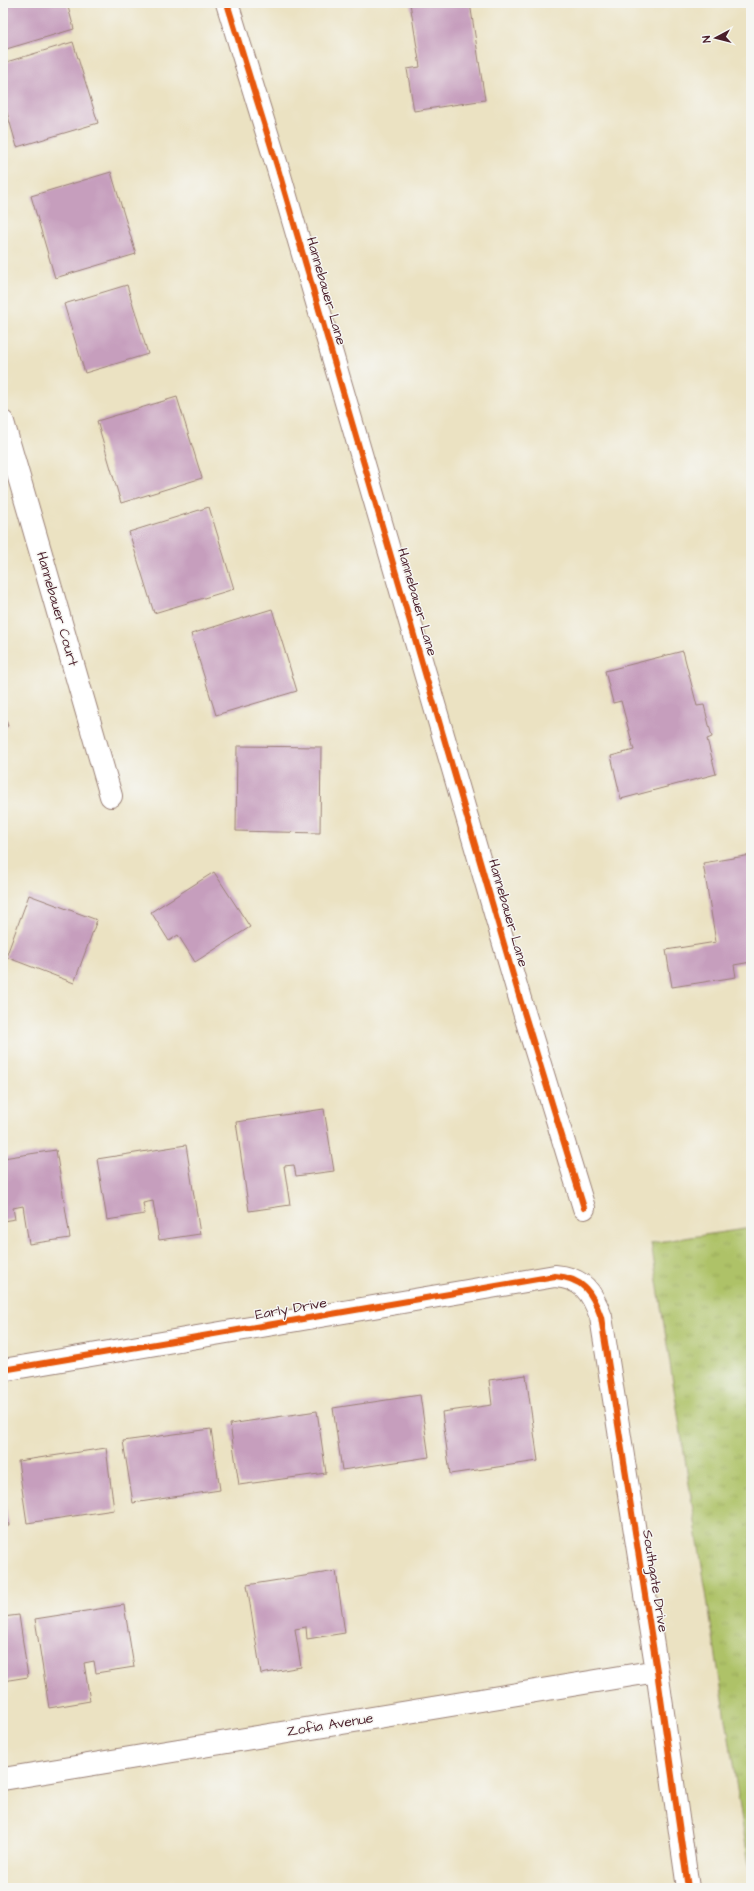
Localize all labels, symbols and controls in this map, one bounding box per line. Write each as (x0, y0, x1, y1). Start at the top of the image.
north arrow (696, 18, 736, 58)
text: N (699, 35, 714, 43)
street label: Hannebauer Lane (301, 235, 351, 348)
street label: Hannebauer Lane (392, 546, 442, 659)
street label: Hannebauer Court (31, 549, 83, 669)
street label: Hannebauer Lane (483, 857, 533, 970)
street label: Early Drive (254, 1293, 329, 1325)
street label: Southgate Drive (637, 1528, 673, 1634)
street label: Zofia Avenue (285, 1708, 375, 1742)

